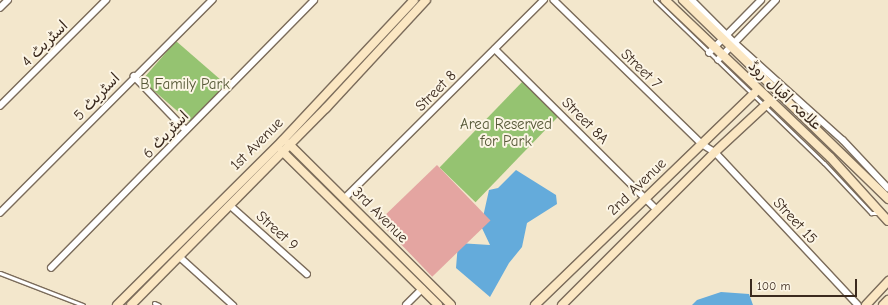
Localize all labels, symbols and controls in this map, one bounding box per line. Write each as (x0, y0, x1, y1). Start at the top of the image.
street label: اسٹریٹ 4 (18, 17, 72, 71)
street label: Street 7 (617, 45, 665, 93)
street label: علامہ اقبال روڈ (744, 57, 826, 135)
street label: Street 8 (412, 67, 460, 115)
street label: اسٹریٹ 5 (70, 70, 124, 124)
park label: B Family Park (140, 76, 230, 94)
street label: Street 8A (558, 94, 612, 148)
street label: اسٹریٹ 6 (139, 108, 193, 162)
street label: 1st Avenue (227, 114, 287, 174)
park label: Area Reserved for Park (460, 115, 552, 150)
street label: 2nd Avenue (604, 155, 670, 219)
street label: 3rd Avenue (348, 183, 412, 247)
street label: Street 15 (769, 194, 821, 248)
street label: Street 9 (252, 207, 302, 255)
scale bar (752, 271, 859, 297)
text: 100 m (757, 279, 790, 293)

